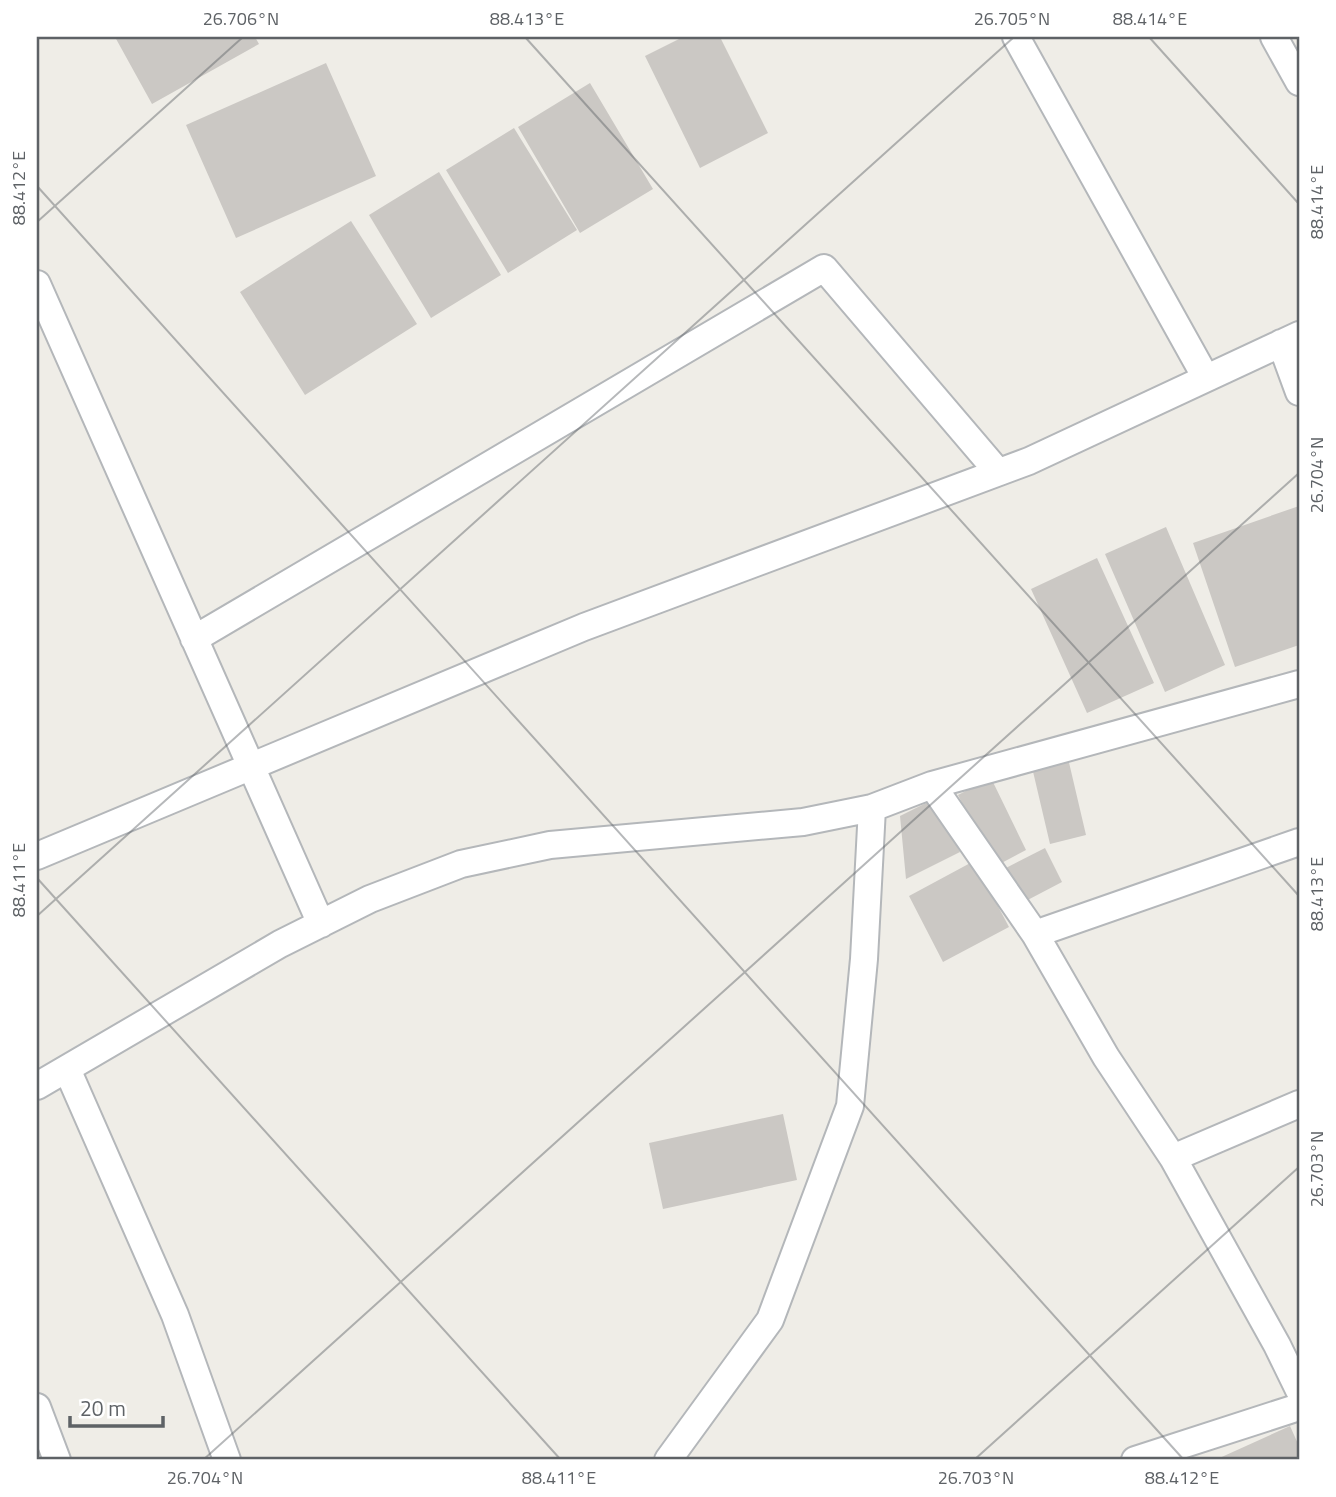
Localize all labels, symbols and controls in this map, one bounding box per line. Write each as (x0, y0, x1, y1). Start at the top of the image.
text: 26.706°N (203, 5, 279, 32)
text: 88.413°E (490, 5, 564, 32)
text: 26.705°N (974, 5, 1050, 32)
text: 88.414°E (1113, 5, 1187, 32)
text: 88.412°E (5, 151, 32, 225)
text: 88.414°E (1303, 165, 1330, 239)
text: 26.704°N (1303, 437, 1330, 513)
text: 88.411°E (5, 843, 32, 917)
text: 88.413°E (1303, 857, 1330, 931)
text: 26.703°N (1303, 1131, 1330, 1207)
scale bar (70, 1385, 163, 1429)
text: 20 m (80, 1392, 126, 1424)
text: 26.704°N (167, 1464, 243, 1491)
text: 88.411°E (522, 1464, 596, 1491)
text: 26.703°N (938, 1464, 1014, 1491)
text: 88.412°E (1145, 1464, 1219, 1491)

